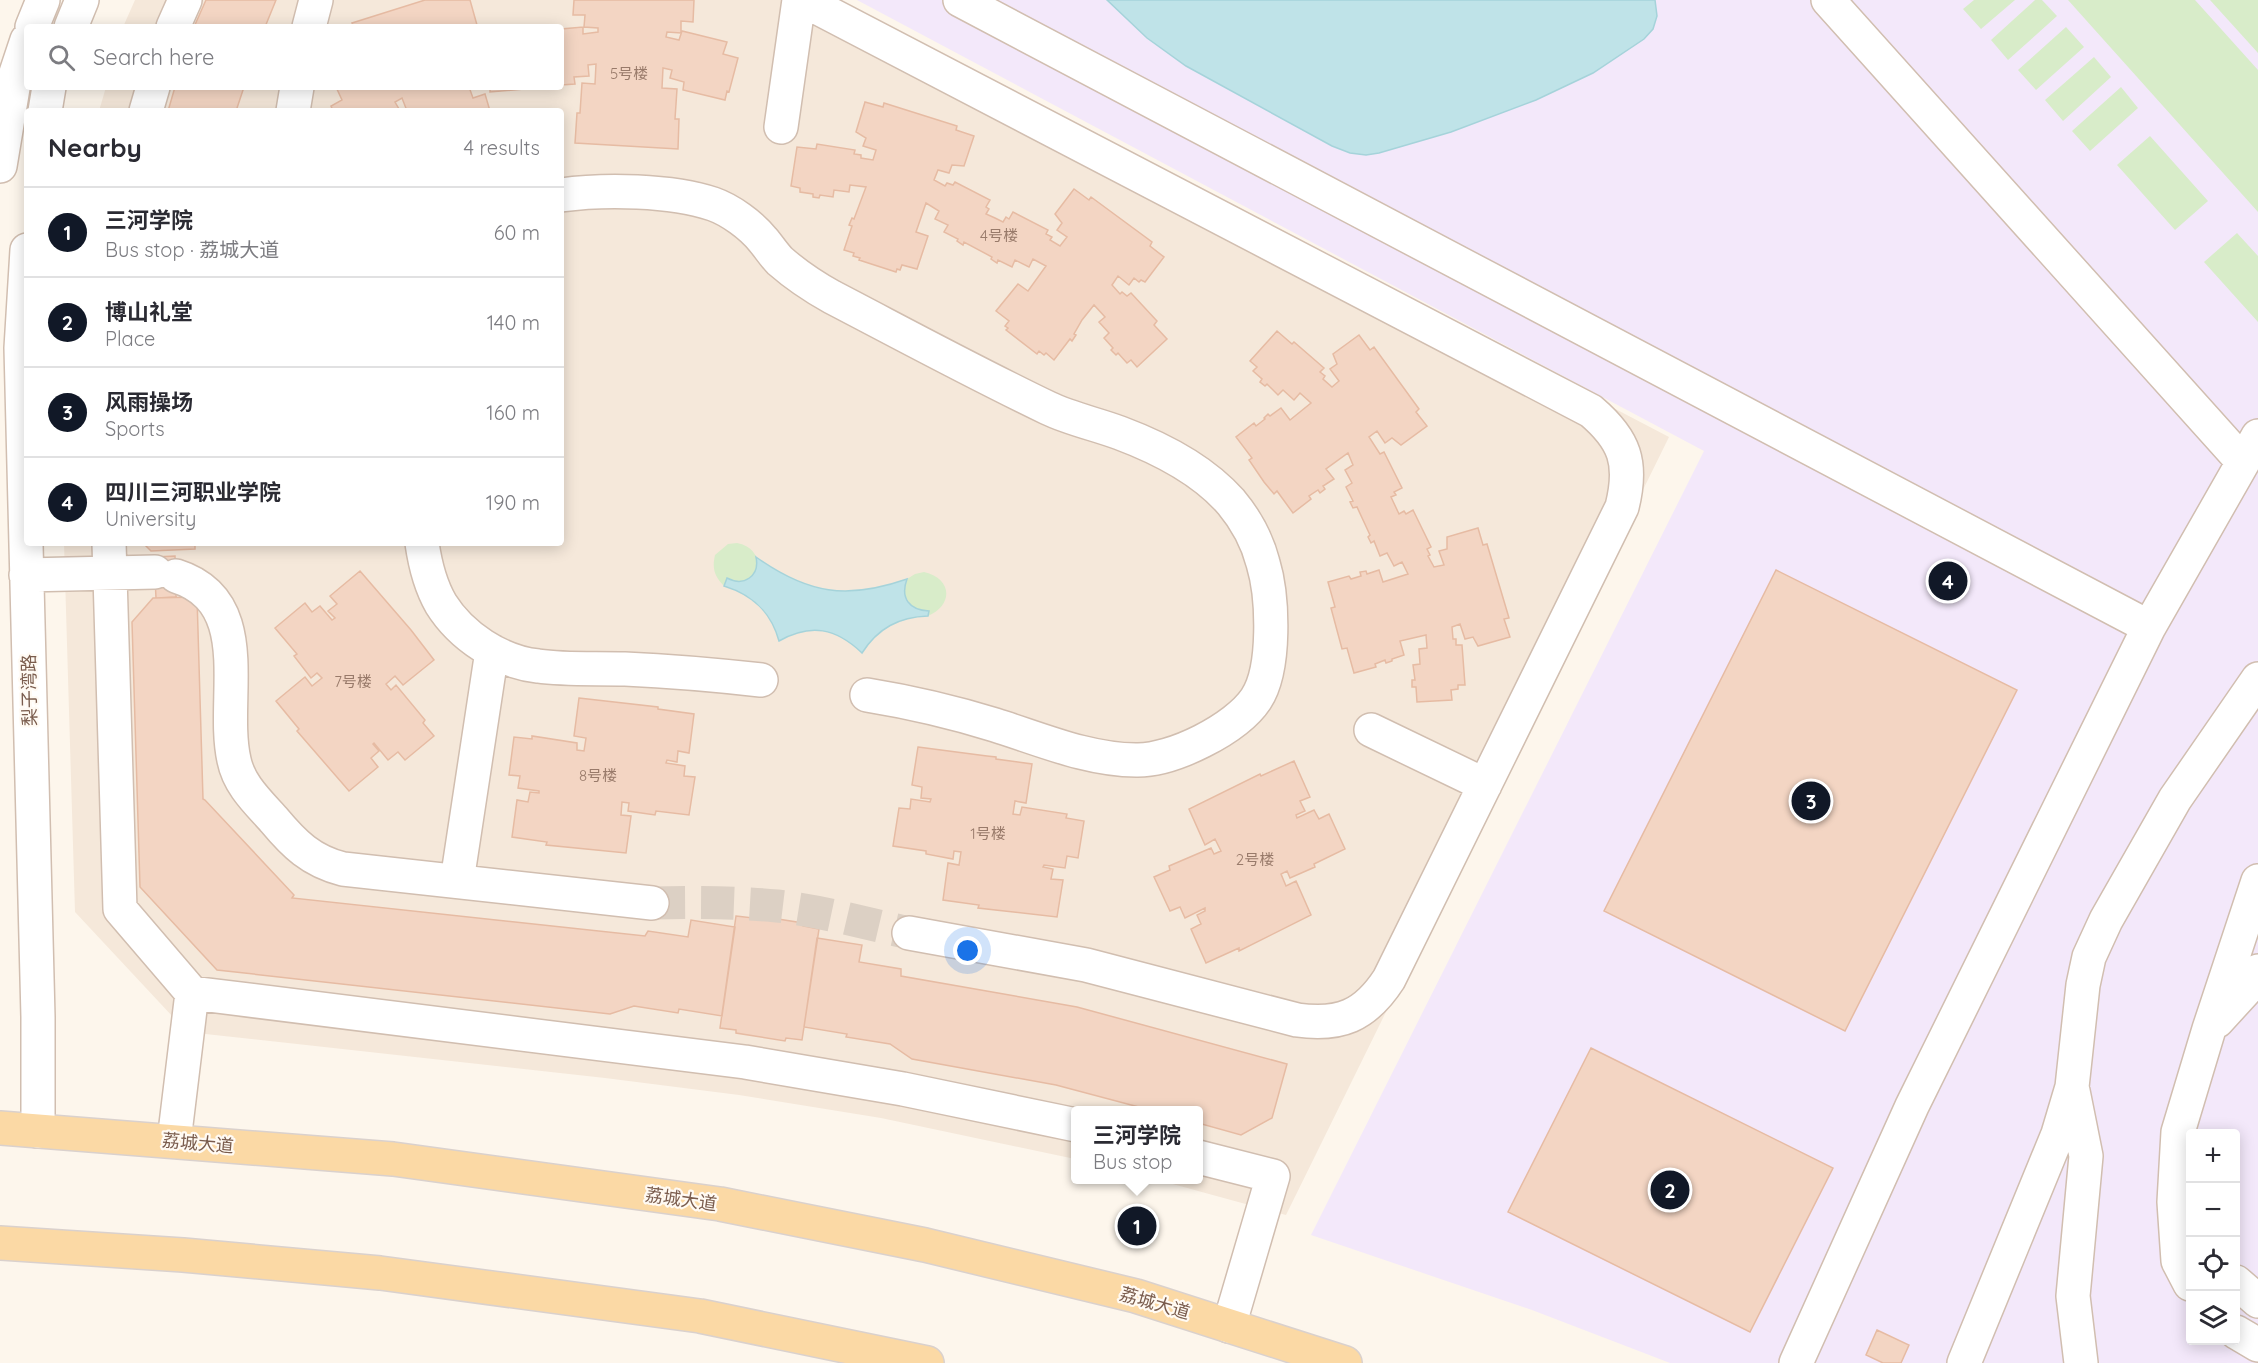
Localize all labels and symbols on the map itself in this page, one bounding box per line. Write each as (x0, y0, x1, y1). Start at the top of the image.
house number: 5号楼 (610, 64, 648, 83)
house number: 4号楼 (980, 226, 1018, 245)
pin: 4 (1928, 558, 1968, 604)
street label: 梨子湾路 (17, 654, 41, 726)
house number: 7号楼 (334, 672, 372, 691)
house number: 8号楼 (579, 766, 617, 785)
pin: 3 (1792, 778, 1830, 824)
house number: 1号楼 (970, 824, 1006, 843)
house number: 2号楼 (1236, 850, 1274, 869)
your location (953, 936, 982, 965)
street label: 荔城大道 (161, 1128, 235, 1158)
pin: 2 (1650, 1168, 1690, 1212)
street label: 荔城大道 (644, 1183, 718, 1215)
pin: 1 (1118, 1204, 1156, 1248)
street label: 荔城大道 (1117, 1282, 1193, 1324)

